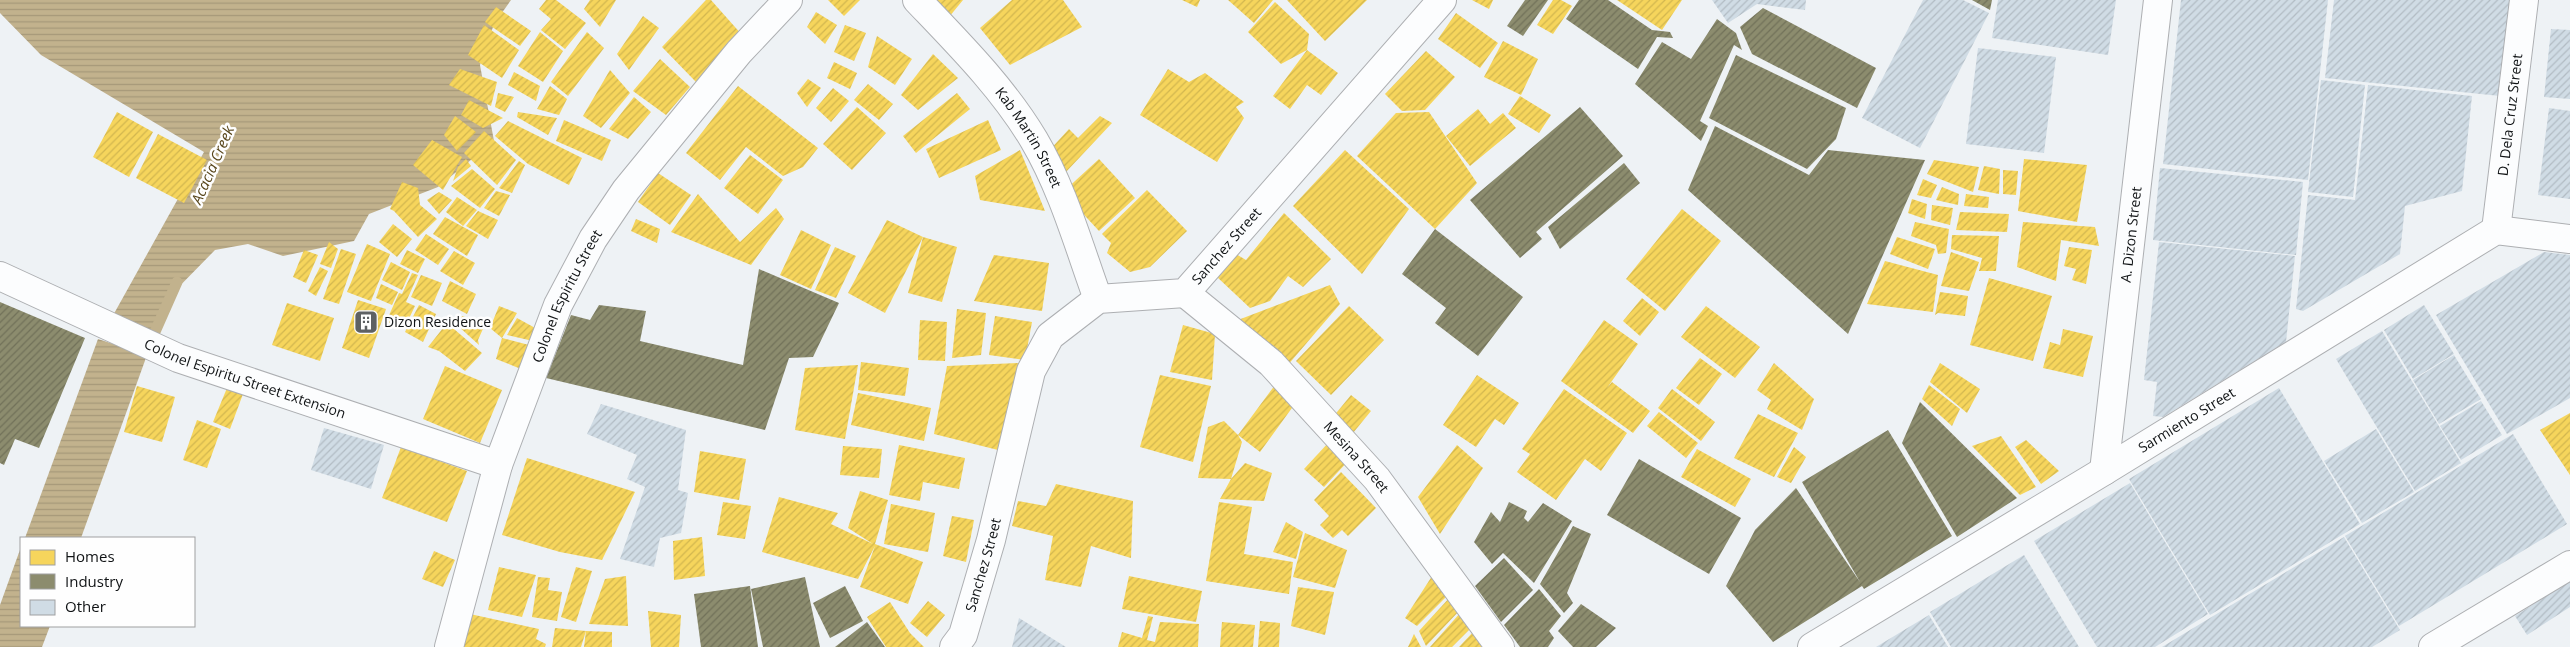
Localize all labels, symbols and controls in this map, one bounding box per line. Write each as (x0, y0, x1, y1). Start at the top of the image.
street label: D. Dela Cruz Street (2493, 53, 2526, 177)
street label: Kab Martin Street (991, 83, 1067, 190)
water label: Acacia Creek (186, 122, 239, 208)
street label: A. Dizon Street (2116, 186, 2146, 283)
street label: Sanchez Street (1187, 203, 1265, 288)
street label: Colonel Espiritu Street (527, 226, 606, 365)
building icon: Dizon Residence (353, 309, 379, 335)
place label: Dizon Residence (384, 312, 491, 331)
street label: Colonel Espiritu Street Extension (141, 334, 348, 422)
street label: Sarmiento Street (2134, 383, 2238, 457)
street label: Mesina Street (1320, 417, 1394, 496)
street label: Sanchez Street (960, 516, 1005, 614)
legend (20, 537, 195, 627)
text: Homes (65, 546, 115, 566)
text: Industry (65, 571, 123, 591)
text: Other (65, 596, 106, 616)

